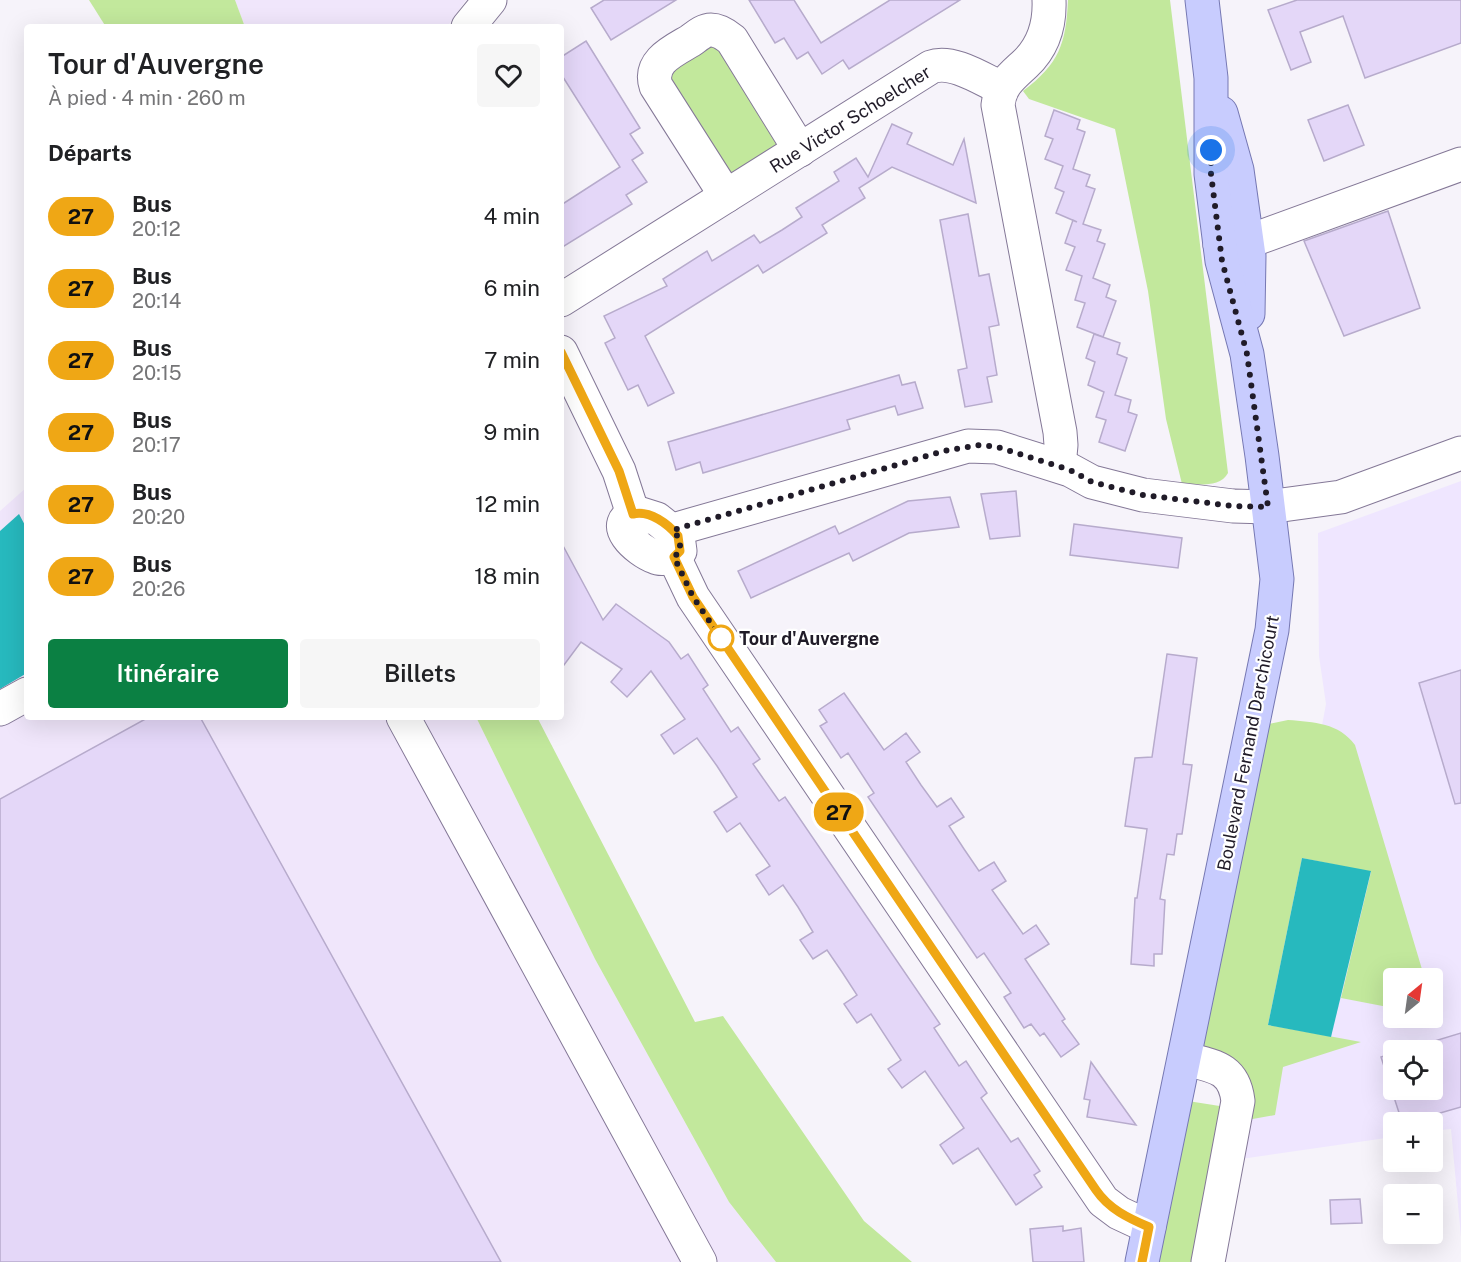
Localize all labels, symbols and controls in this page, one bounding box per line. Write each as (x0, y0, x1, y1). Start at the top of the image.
button: heart (477, 44, 540, 107)
text: Tour d'Auvergne (48, 47, 264, 80)
street label: Rue Victor Schoelcher (766, 61, 934, 177)
text: À pied · 4 min · 260 m (48, 86, 246, 110)
your location (1196, 135, 1226, 165)
text: Départs (48, 140, 132, 166)
text: Bus (132, 191, 172, 217)
text: 4 min (484, 203, 540, 229)
text: 27 (68, 204, 94, 229)
text: 20:12 (132, 217, 181, 241)
text: Bus (132, 263, 172, 289)
text: 6 min (484, 275, 540, 301)
text: 27 (68, 276, 94, 301)
text: 20:14 (132, 289, 181, 313)
text: Bus (132, 335, 172, 361)
text: 7 min (484, 347, 540, 373)
text: 27 (68, 348, 94, 373)
text: 20:15 (132, 361, 182, 385)
text: Bus (132, 407, 172, 433)
text: 9 min (484, 419, 540, 445)
text: 27 (68, 420, 94, 445)
text: 20:17 (132, 433, 181, 457)
text: Bus (132, 479, 172, 505)
text: 12 min (475, 491, 540, 517)
text: 27 (68, 492, 94, 517)
text: 20:20 (132, 505, 185, 529)
text: Bus (132, 551, 172, 577)
text: 18 min (474, 563, 540, 589)
text: 27 (68, 564, 94, 589)
text: 20:26 (132, 577, 185, 601)
street label: Boulevard Fernand Darchicourt (1213, 613, 1283, 873)
marker: Tour d'Auvergne (708, 625, 734, 651)
place label: Tour d'Auvergne (739, 628, 879, 649)
button: Itinéraire (48, 639, 288, 708)
button: Billets (300, 639, 540, 708)
line badge: 27 (812, 792, 866, 832)
text: 27 (826, 800, 852, 825)
north arrow (1383, 968, 1443, 1028)
map controls (1383, 968, 1443, 1244)
button: locate (1383, 1040, 1443, 1100)
button: + (1383, 1112, 1443, 1172)
button: − (1383, 1184, 1443, 1244)

